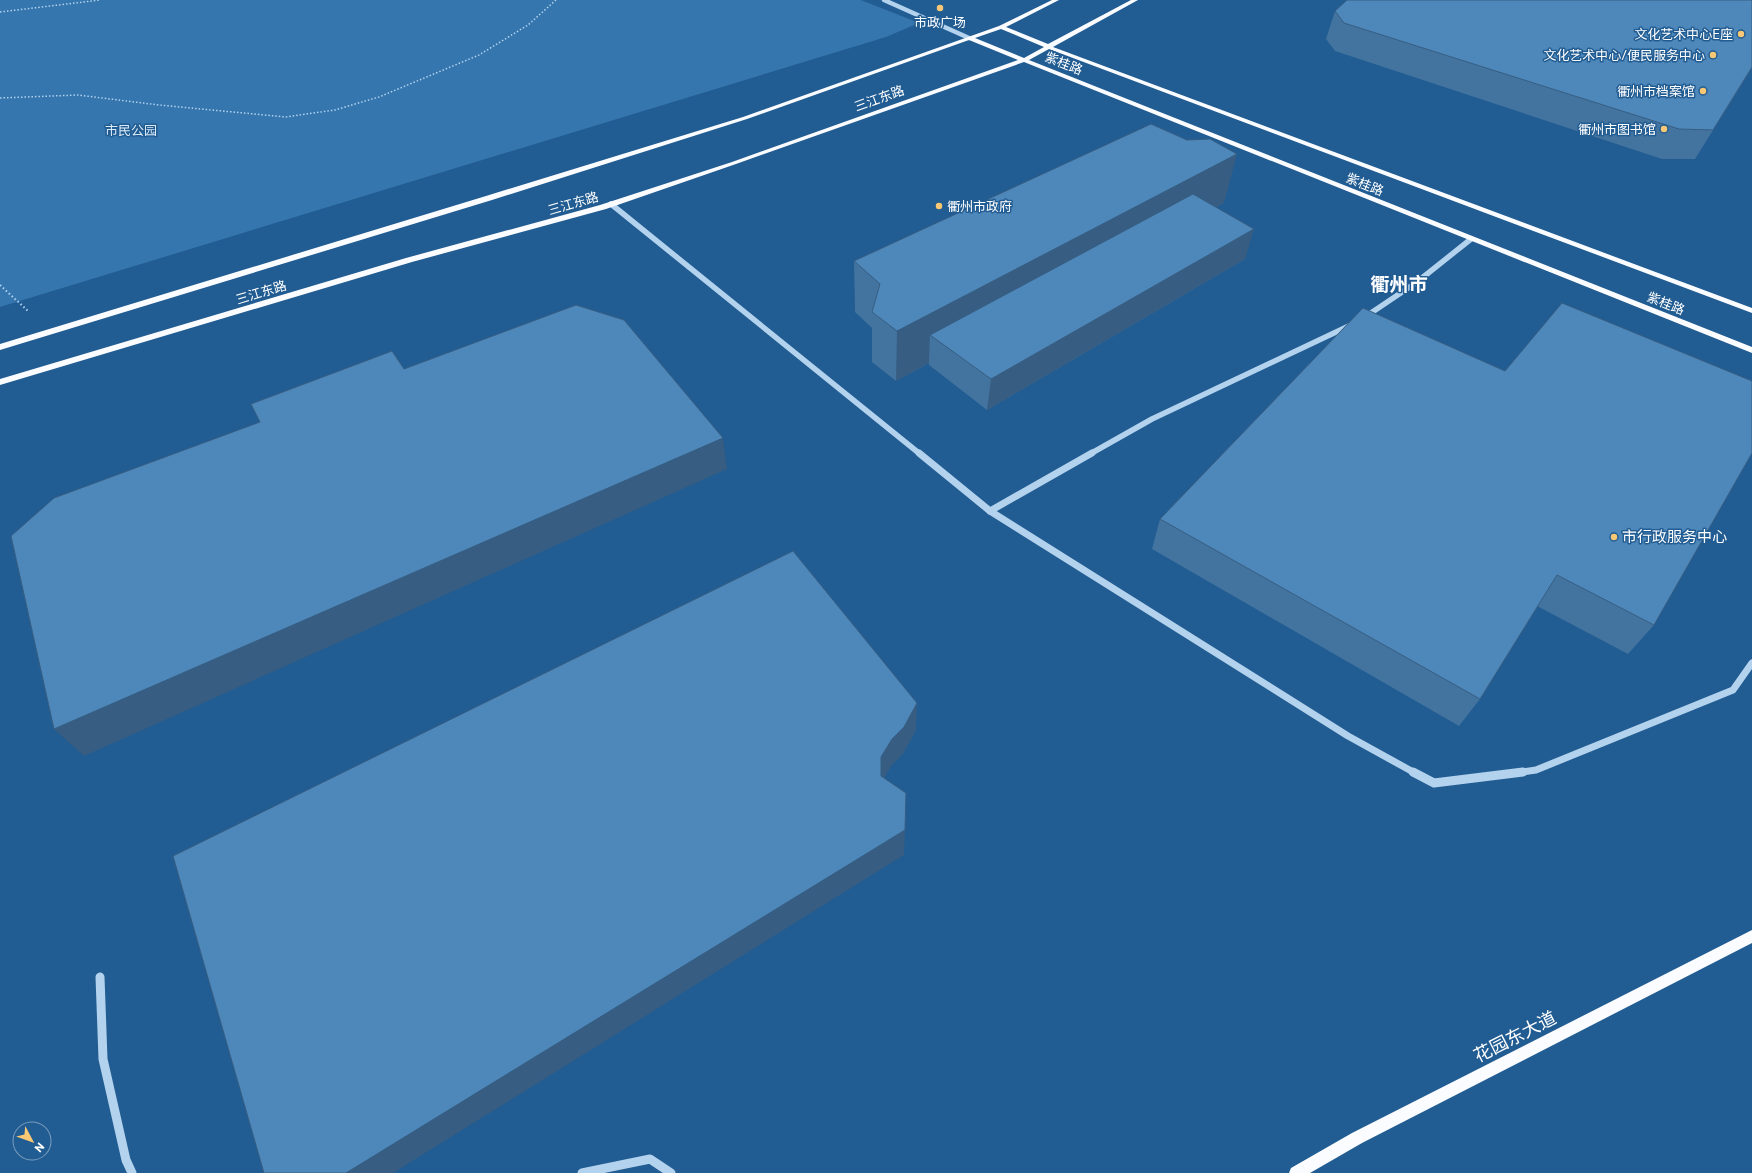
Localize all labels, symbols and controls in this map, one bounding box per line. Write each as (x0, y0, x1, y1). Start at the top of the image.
marker: 市政广场 (935, 3, 945, 13)
place label: 市政广场 (914, 14, 966, 30)
place label: 文化艺术中心E座 (1634, 26, 1733, 42)
marker: 文化艺术中心E座 (1736, 29, 1746, 39)
place label: 文化艺术中心/便民服务中心 (1543, 47, 1705, 63)
street label: 紫桂路 (1043, 48, 1085, 78)
marker: 文化艺术中心/便民服务中心 (1708, 50, 1718, 60)
street label: 三江东路 (852, 82, 906, 114)
place label: 衢州市档案馆 (1617, 83, 1695, 99)
marker: 衢州市档案馆 (1698, 86, 1708, 96)
place label: 衢州市图书馆 (1578, 121, 1656, 137)
park label: 市民公园 (105, 122, 157, 138)
marker: 衢州市图书馆 (1659, 124, 1669, 134)
street label: 紫桂路 (1344, 169, 1386, 199)
street label: 三江东路 (546, 188, 600, 218)
place label: 衢州市政府 (947, 198, 1012, 214)
marker: 衢州市政府 (934, 201, 944, 211)
district label: 衢州市 (1370, 272, 1428, 295)
street label: 三江东路 (234, 277, 288, 307)
street label: 紫桂路 (1645, 288, 1687, 318)
place label: 市行政服务中心 (1622, 527, 1727, 545)
marker: 市行政服务中心 (1609, 532, 1619, 542)
street label: 花园东大道 (1469, 1006, 1560, 1066)
north arrow (12, 1121, 52, 1161)
text: N (32, 1141, 48, 1155)

